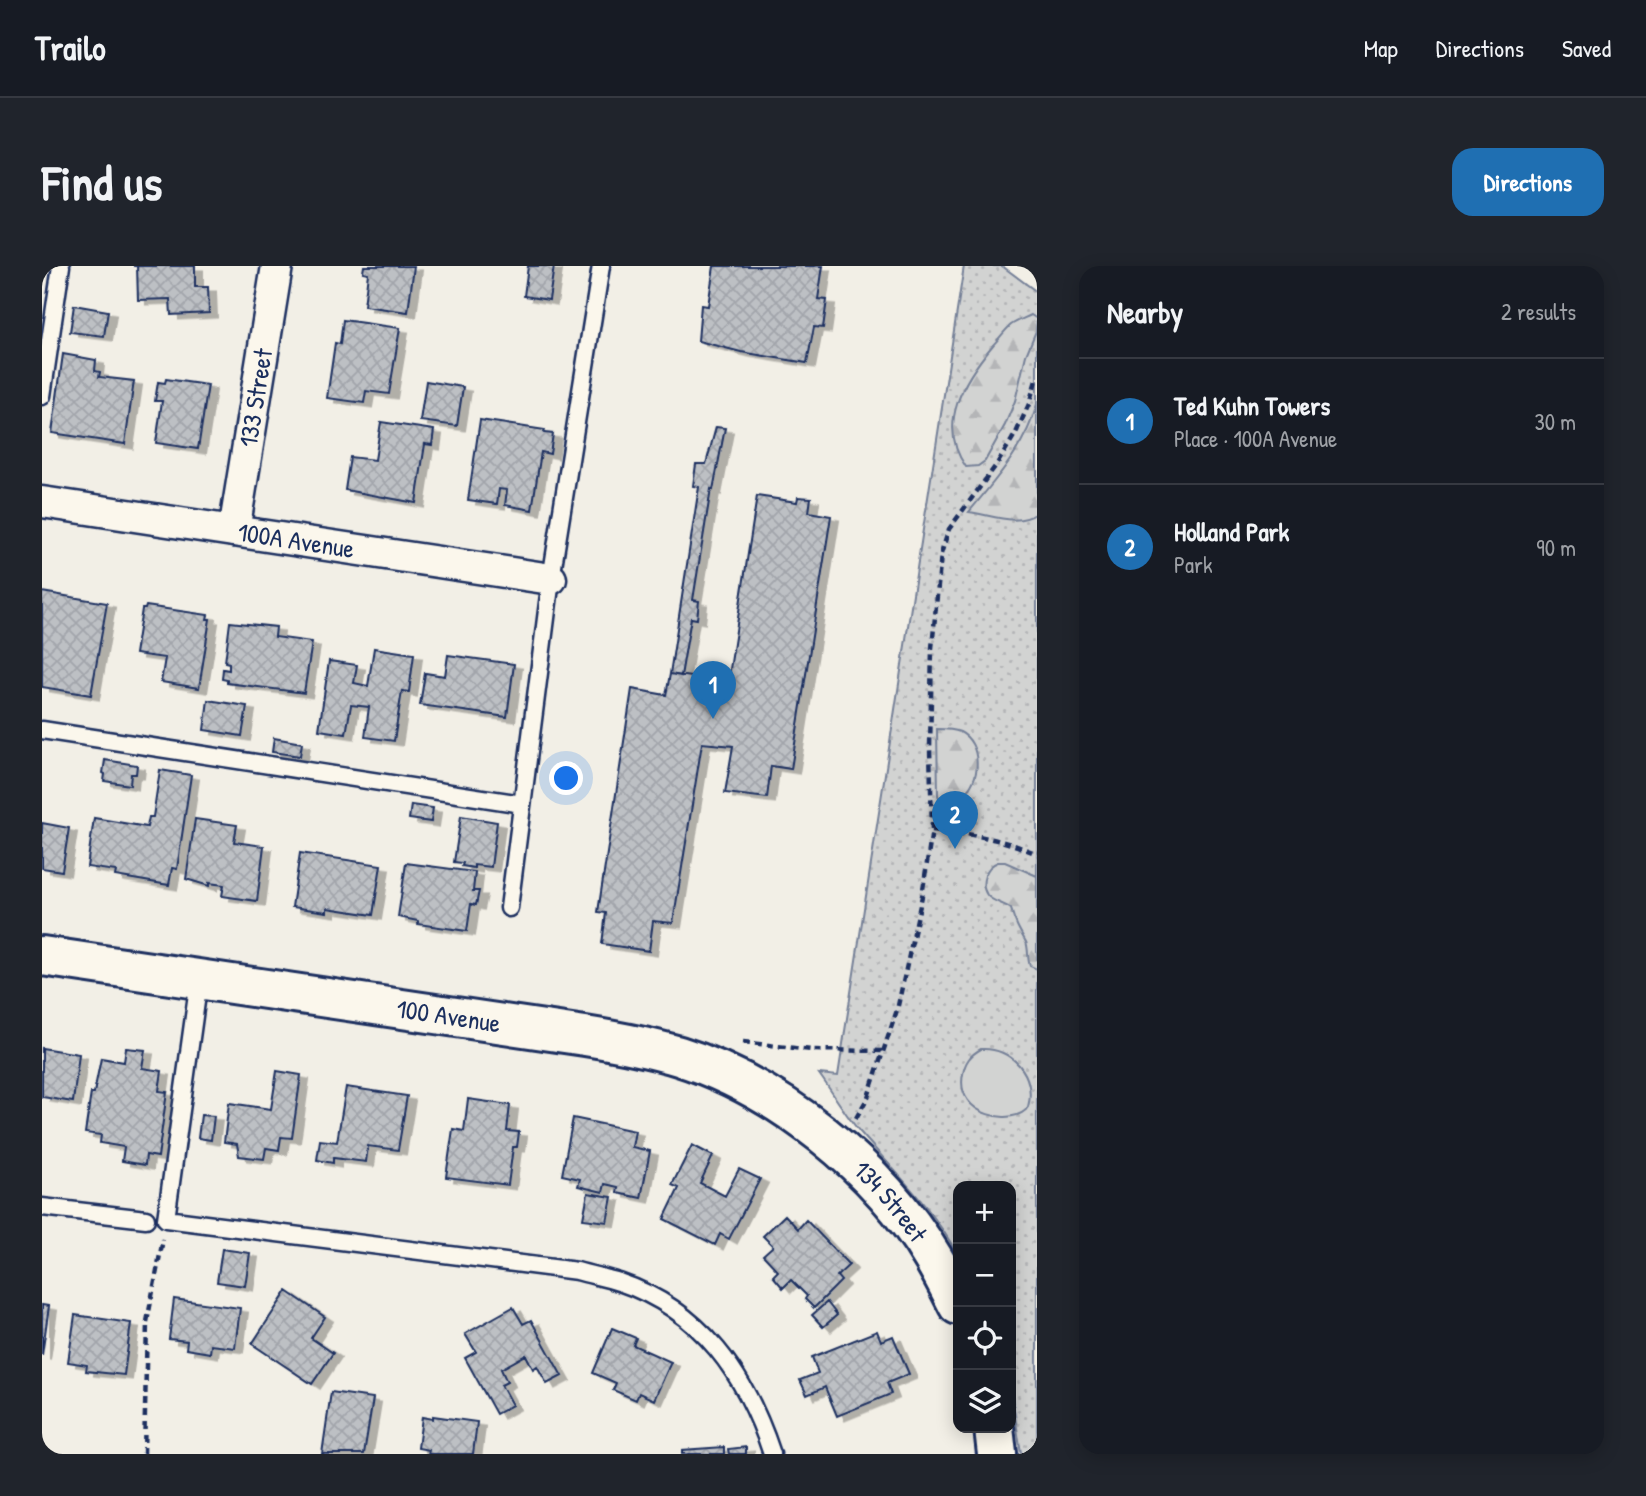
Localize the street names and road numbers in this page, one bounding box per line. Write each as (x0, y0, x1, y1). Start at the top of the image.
street label: 133 Street (230, 345, 281, 449)
street label: 100A Avenue (236, 514, 357, 566)
street label: 100 Avenue (394, 990, 503, 1040)
street label: 134 Street (846, 1152, 936, 1250)

